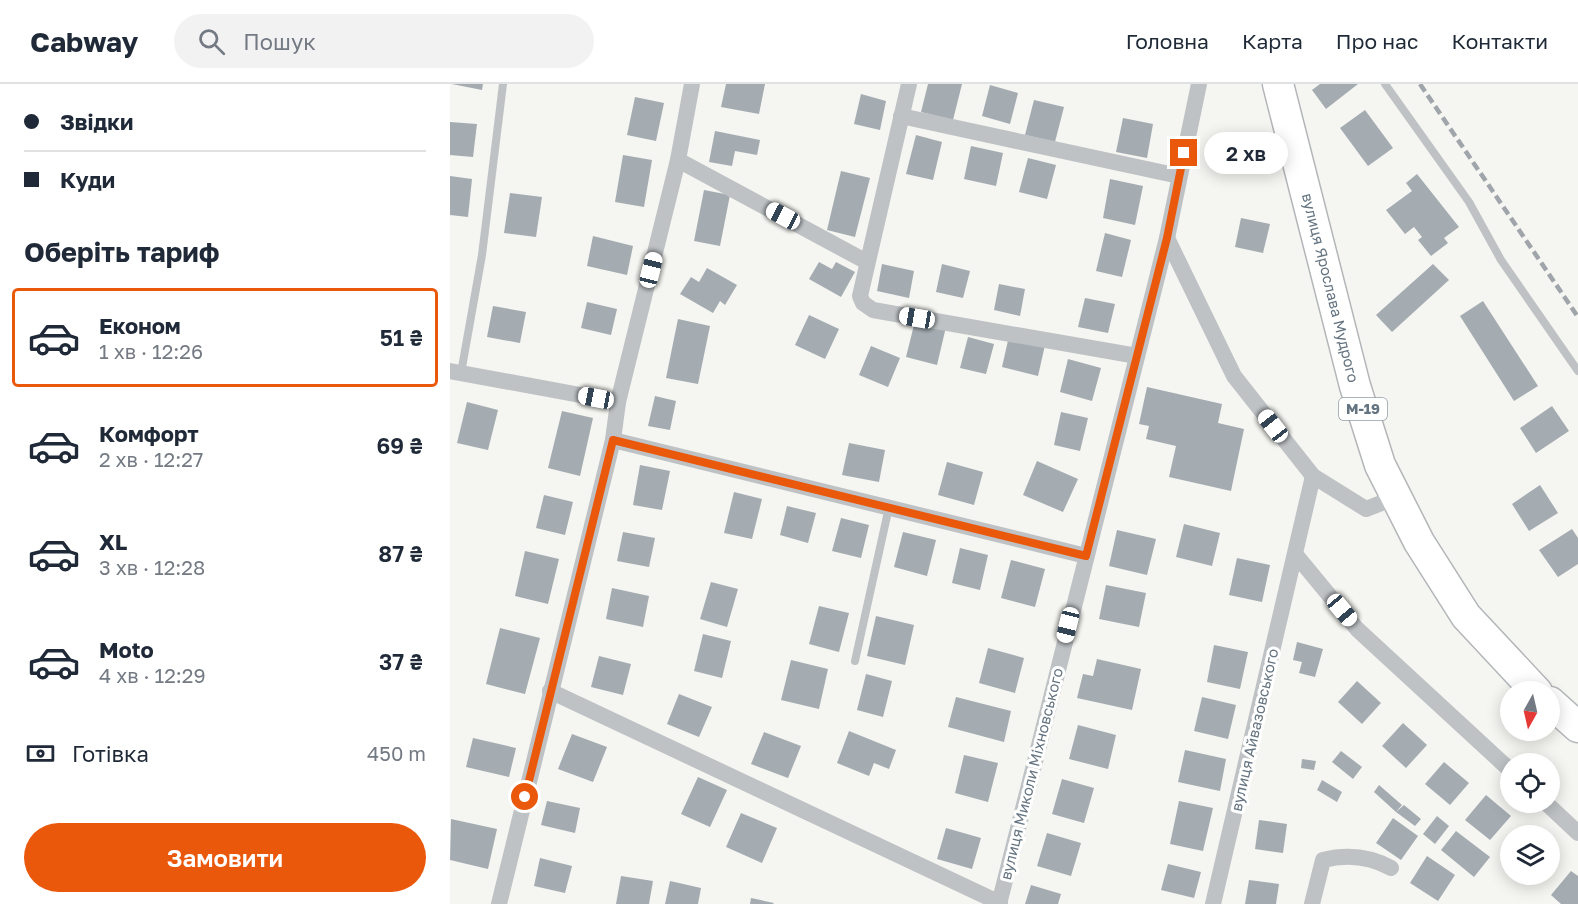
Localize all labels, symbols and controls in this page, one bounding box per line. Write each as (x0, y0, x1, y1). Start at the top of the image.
search box (174, 14, 594, 68)
text: Cabway (30, 25, 138, 58)
icon: search (195, 25, 228, 58)
text: Пошук (243, 28, 316, 55)
text: Головна (1126, 28, 1209, 54)
text: Карта (1242, 28, 1303, 54)
text: Про нас (1336, 28, 1418, 54)
text: Контакти (1451, 28, 1548, 54)
text: Звідки (60, 108, 133, 135)
callout: 2 хв (1205, 132, 1289, 174)
route end (1170, 139, 1197, 166)
text: 2 хв (1226, 141, 1266, 165)
text: Куди (60, 166, 115, 193)
street label: вулиця Ярослава Мудрого (1299, 191, 1363, 384)
car (763, 200, 803, 232)
text: Оберіть тариф (24, 236, 220, 268)
car (638, 250, 664, 290)
car (898, 306, 936, 330)
icon: car (27, 311, 81, 365)
text: Економ (99, 312, 181, 339)
text: 51 ₴ (380, 324, 423, 351)
text: 1 хв · 12:26 (99, 339, 203, 363)
car (577, 386, 615, 410)
road number: М-19 (1339, 398, 1387, 420)
car (1255, 406, 1291, 446)
icon: car (27, 419, 81, 473)
text: Комфорт (99, 420, 199, 447)
text: 69 ₴ (377, 432, 423, 459)
text: 2 хв · 12:27 (99, 447, 203, 471)
icon: car (27, 527, 81, 581)
text: XL (99, 528, 127, 555)
text: 87 ₴ (378, 540, 423, 567)
text: 3 хв · 12:28 (99, 555, 205, 579)
car (1324, 590, 1360, 630)
car (1055, 605, 1081, 645)
icon: car (27, 635, 81, 689)
text: Moto (99, 636, 154, 663)
street label: вулиця Айвазовського (1227, 647, 1282, 813)
text: 37 ₴ (379, 648, 423, 675)
text: 4 хв · 12:29 (99, 663, 206, 687)
street label: вулиця Миколи Міхновського (996, 666, 1066, 882)
north arrow (1500, 681, 1560, 741)
map controls (1500, 681, 1560, 885)
icon: cash (24, 737, 57, 770)
text: Готівка (72, 740, 149, 767)
text: 450 m (367, 741, 426, 765)
button: locate (1500, 753, 1560, 813)
route start (511, 783, 538, 810)
button: Замовити (24, 823, 426, 892)
button: layers (1500, 825, 1560, 885)

